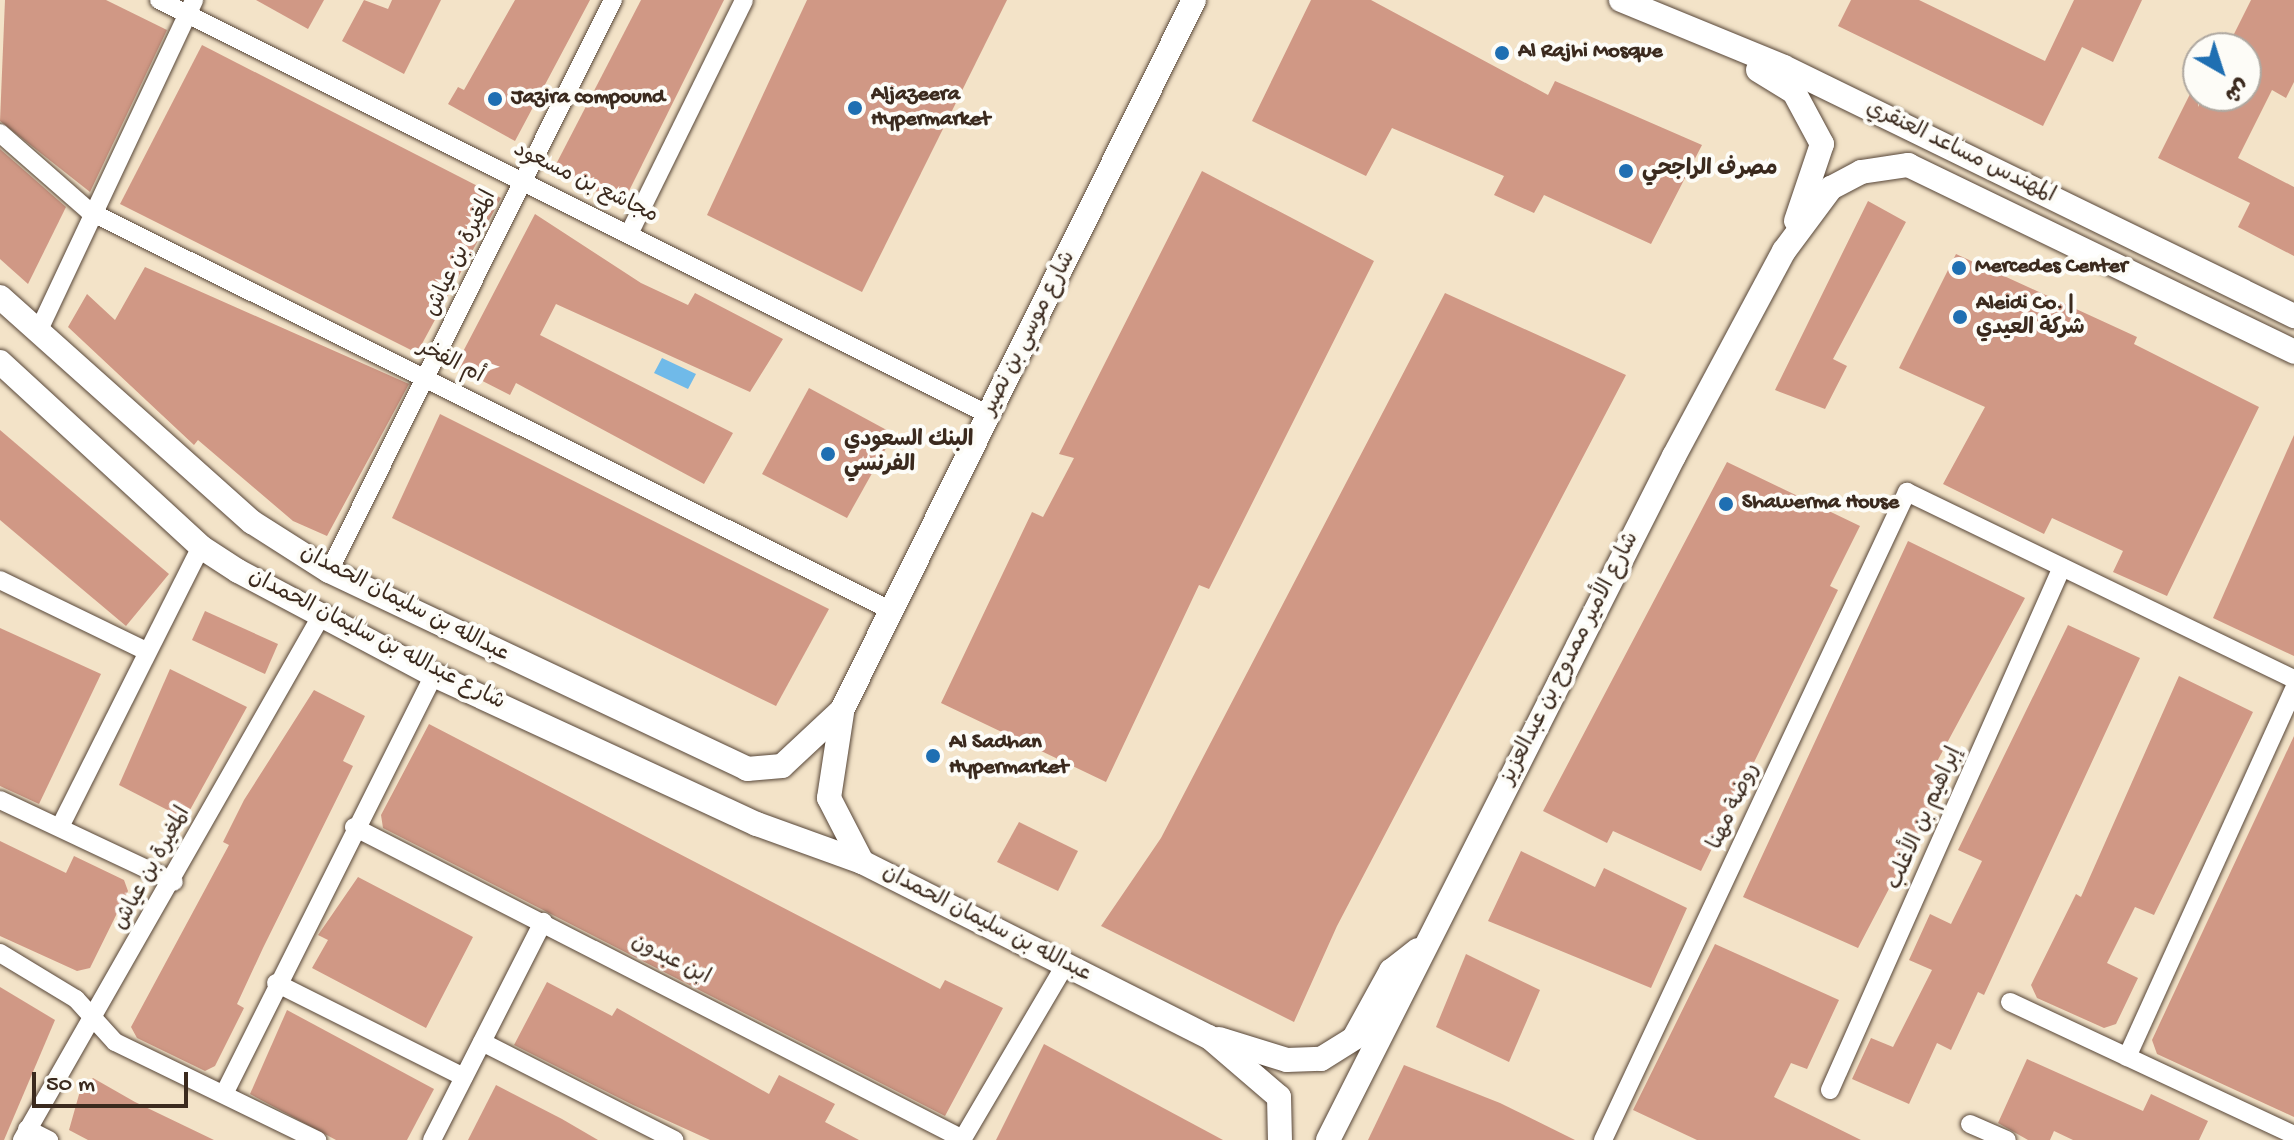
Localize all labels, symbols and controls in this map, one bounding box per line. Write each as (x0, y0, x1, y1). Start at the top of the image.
north arrow (2182, 32, 2262, 112)
place label: Al Rajhi Mosque (1518, 40, 1663, 66)
marker: Al Rajhi Mosque (1493, 44, 1511, 62)
text: ش (2218, 71, 2253, 107)
place label: Aljazeera Hypermarket (871, 82, 990, 134)
place label: Jazira compound (511, 86, 665, 112)
marker: Jazira compound (486, 90, 504, 108)
street label: المهندس مساعد العنقري (1861, 96, 2059, 210)
marker: Aljazeera Hypermarket (846, 99, 864, 117)
street label: مجاشع بن مسعود (508, 138, 662, 230)
place label: مصرف الراجحي (1642, 158, 1777, 184)
marker: مصرف الراجحي (1617, 162, 1635, 180)
street label: المغيرة بن عياش (420, 187, 504, 321)
street label: شارع موسي بن نصير (977, 247, 1083, 421)
place label: Mercedes Center (1975, 255, 2128, 281)
marker: Mercedes Center (1950, 259, 1968, 277)
place label: Aleidi Co. | شركة العيدي (1976, 291, 2085, 342)
marker: Aleidi Co. | شركة العيدي (1951, 308, 1969, 326)
street label: أم الفخر (412, 335, 488, 391)
place label: البنك السعودي الفرنسي (844, 428, 973, 480)
marker: البنك السعودي الفرنسي (819, 445, 837, 463)
place label: Shawerma House (1742, 491, 1899, 517)
marker: Shawerma House (1717, 495, 1735, 513)
street label: شارع الأمير ممدوح بن عبدالعزيز (1496, 528, 1646, 790)
street label: عبدالله بن سليمان الحمدان (295, 541, 513, 669)
street label: شارع عبدالله بن سليمان الحمدان (243, 565, 509, 717)
place label: Al Sadhan Hypermarket (949, 730, 1068, 782)
street label: إبراهيم بن الأغلب (1883, 744, 1969, 894)
marker: Al Sadhan Hypermarket (924, 747, 942, 765)
street label: روضة مهنا (1704, 760, 1766, 854)
street label: المغيرة بن عياش (108, 803, 198, 935)
street label: عبدالله بن سليمان الحمدان (877, 861, 1095, 989)
street label: ابن عبدون (626, 930, 714, 992)
scale bar (36, 1056, 192, 1106)
text: 50 m (46, 1071, 95, 1100)

